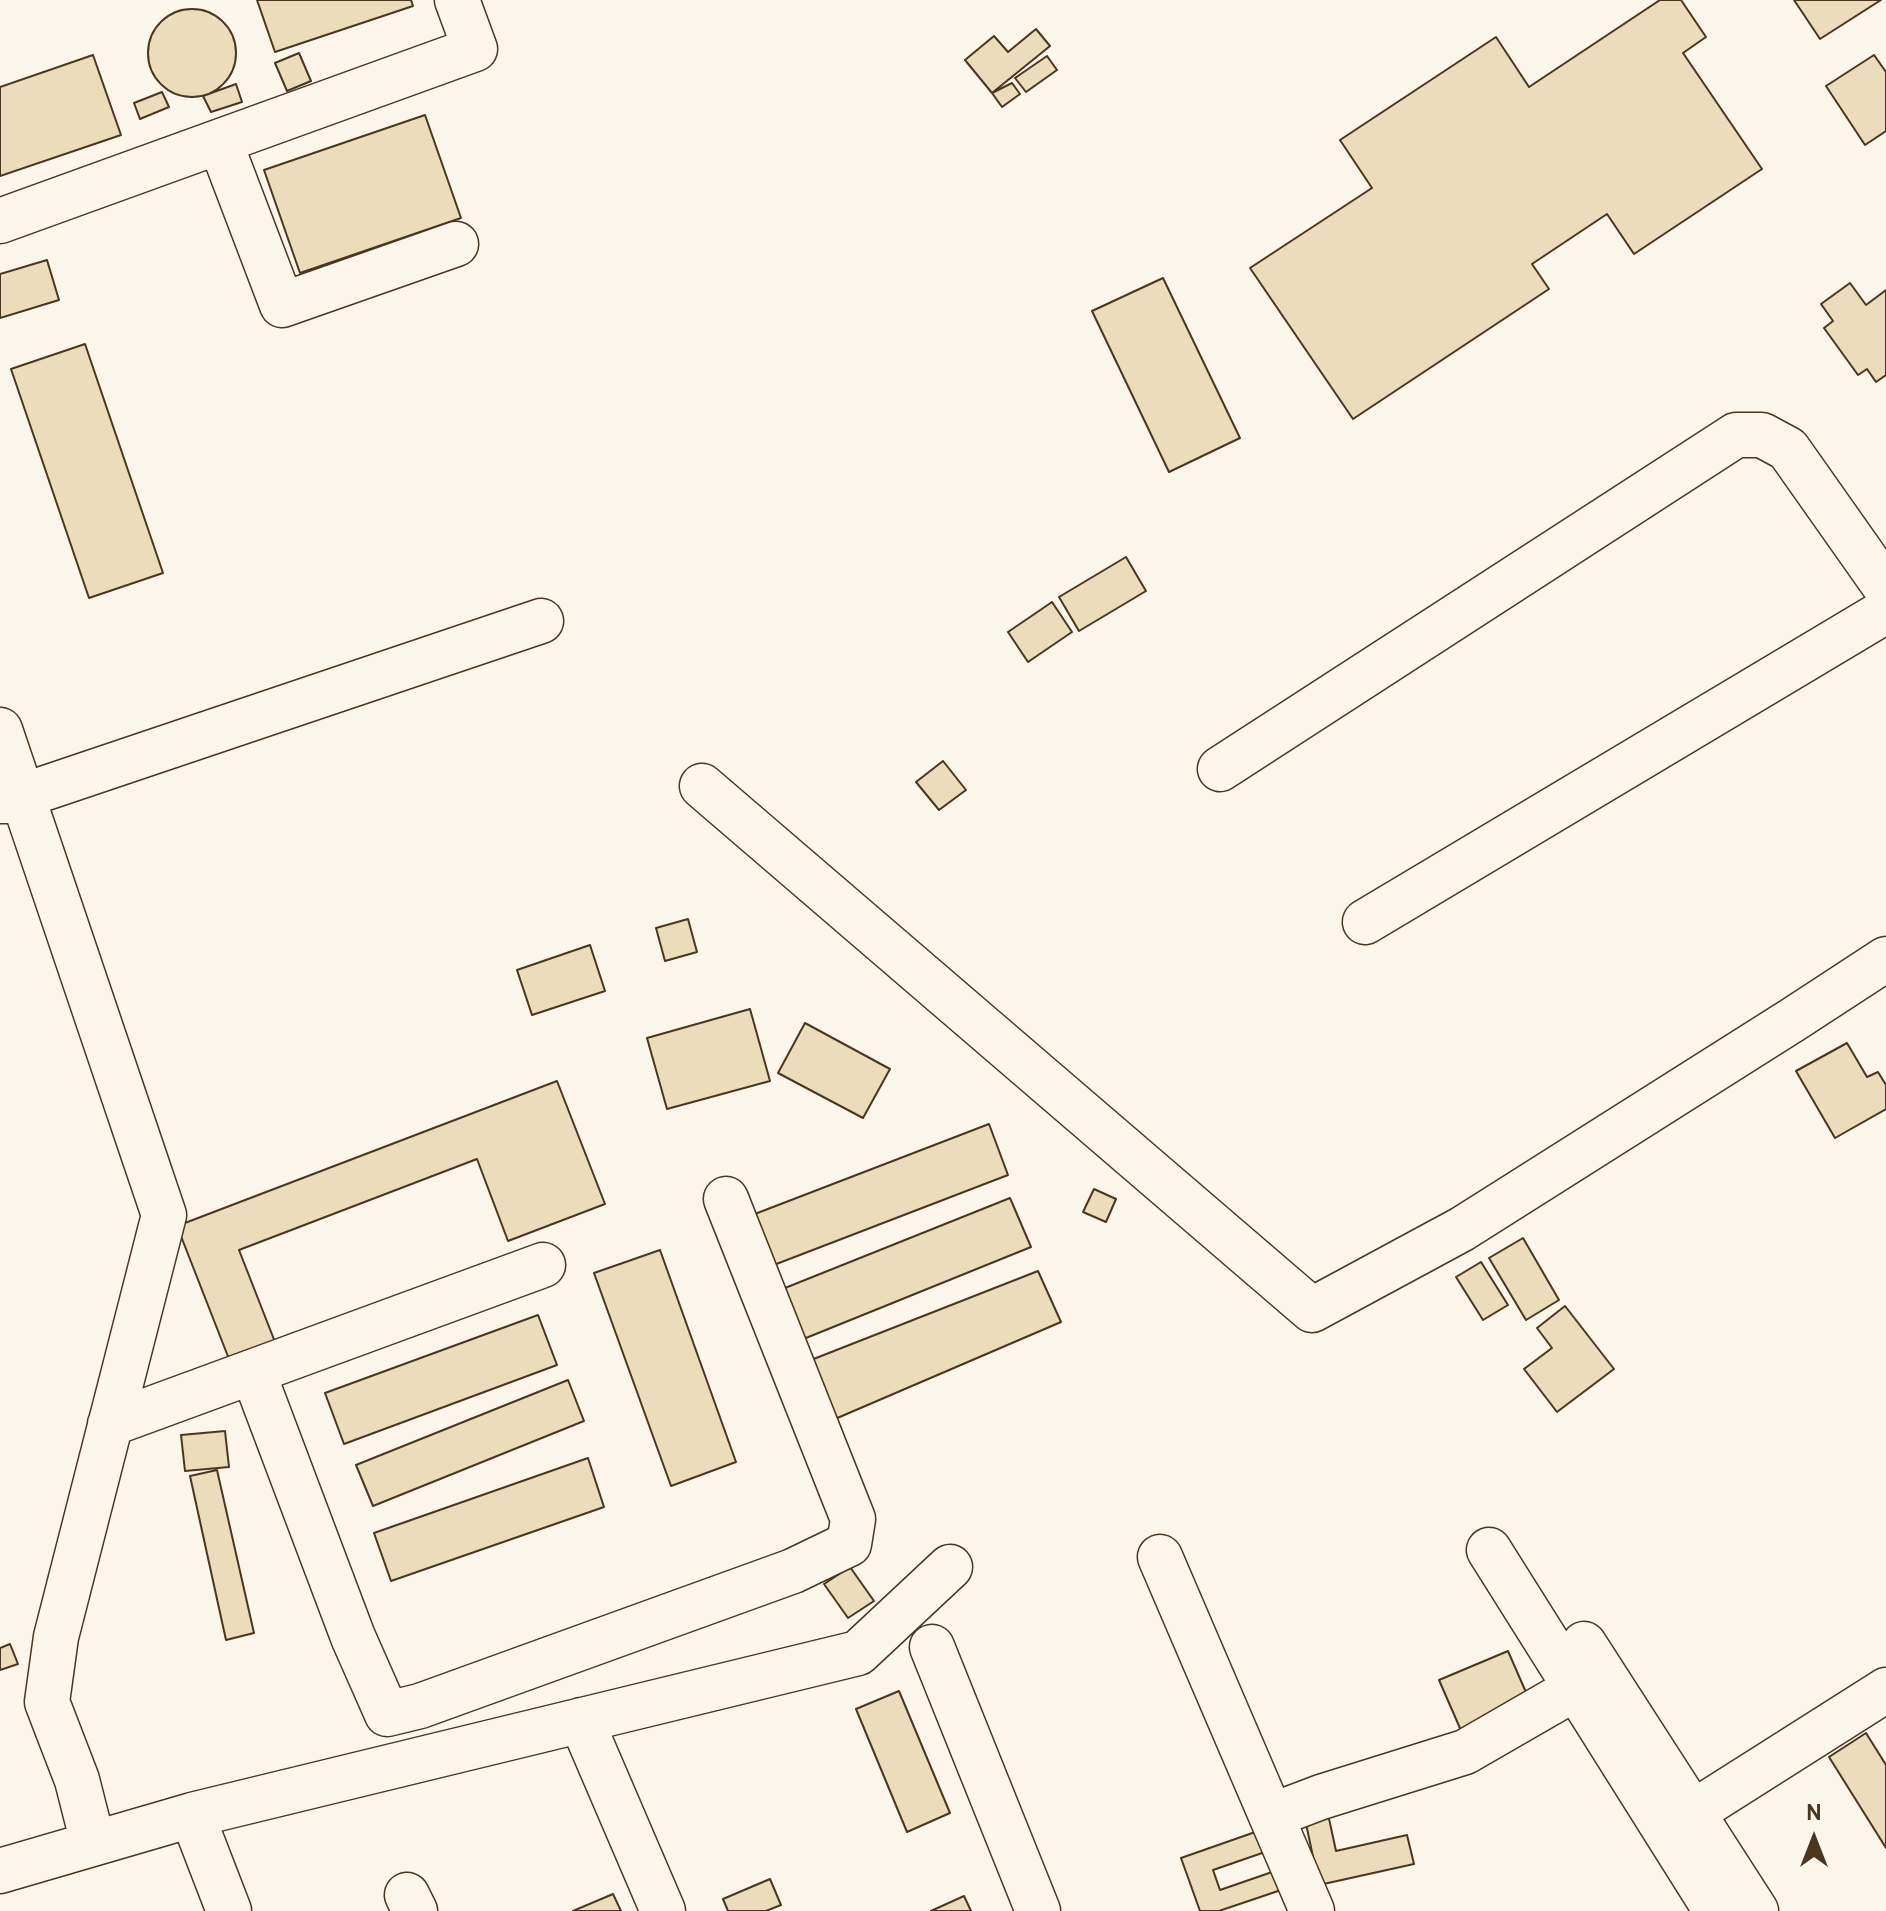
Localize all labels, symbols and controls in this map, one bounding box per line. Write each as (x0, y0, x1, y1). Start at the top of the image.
north arrow (1774, 1799, 1854, 1879)
text: N (1806, 1801, 1822, 1828)

